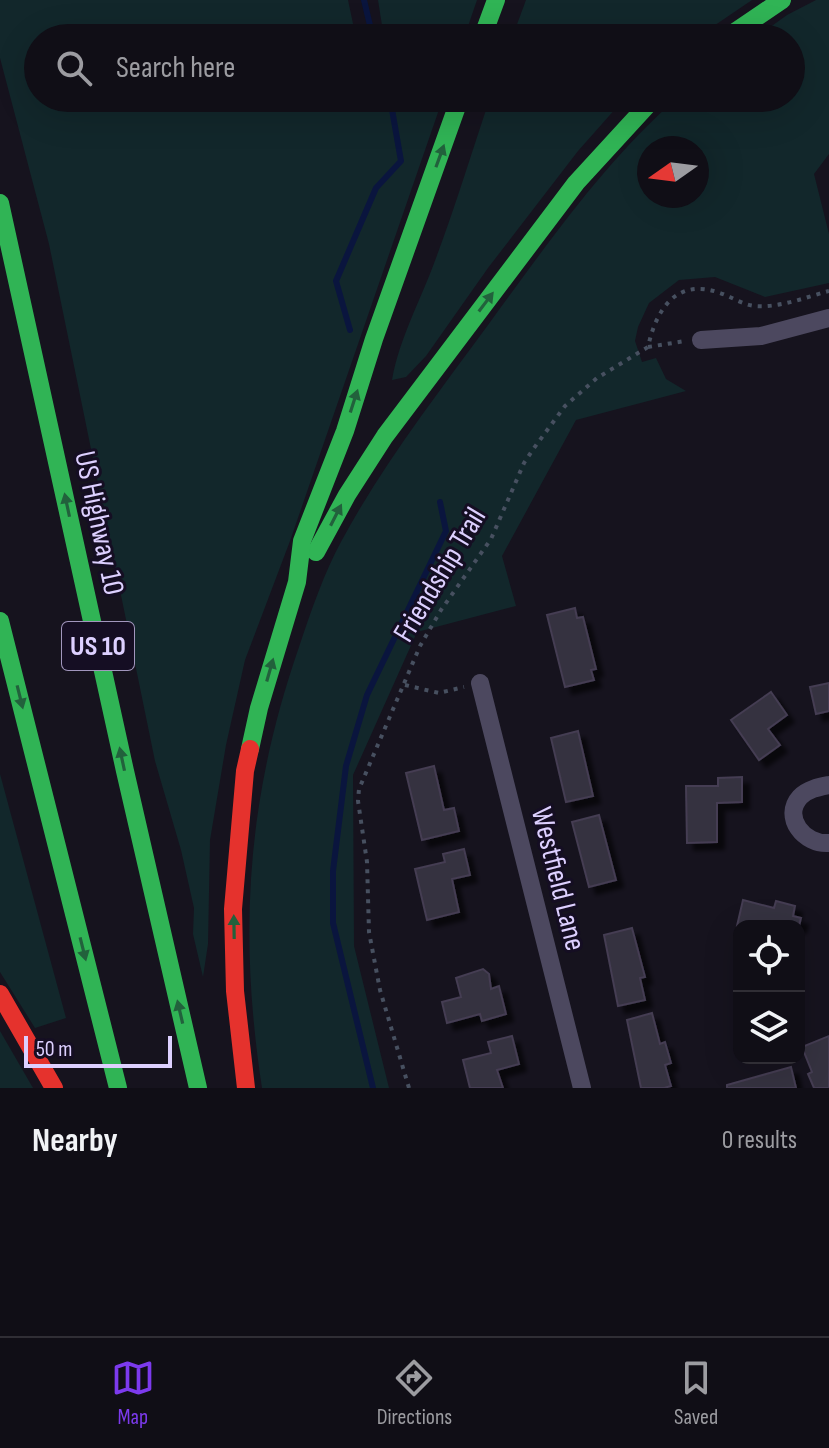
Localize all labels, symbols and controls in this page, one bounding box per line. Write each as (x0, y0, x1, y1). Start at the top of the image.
search box (24, 24, 805, 112)
icon: search (52, 46, 96, 90)
text: Search here (116, 50, 235, 86)
north arrow (637, 136, 709, 208)
one-way arrow (434, 144, 446, 168)
one-way arrow (478, 292, 494, 313)
one-way arrow (348, 389, 361, 413)
street label: US Highway 10 (66, 448, 132, 598)
one-way arrow (60, 492, 73, 517)
street label: Friendship Trail (386, 501, 494, 649)
one-way arrow (330, 503, 343, 526)
road number: US 10 (62, 622, 134, 670)
one-way arrow (264, 658, 276, 683)
one-way arrow (14, 684, 26, 709)
one-way arrow (115, 746, 128, 771)
street label: Westfield Lane (523, 804, 593, 954)
one-way arrow (227, 914, 240, 939)
map controls (733, 920, 805, 1064)
button: locate (733, 920, 805, 992)
one-way arrow (77, 937, 90, 962)
button: layers (733, 992, 805, 1064)
one-way arrow (173, 999, 186, 1024)
scale bar (24, 1032, 172, 1068)
text: 50 m (36, 1036, 72, 1063)
text: Nearby (32, 1120, 118, 1161)
text: 0 results (722, 1125, 797, 1156)
tab: Map (111, 1356, 155, 1431)
tab: Directions (377, 1356, 452, 1431)
tab: Saved (674, 1356, 718, 1431)

